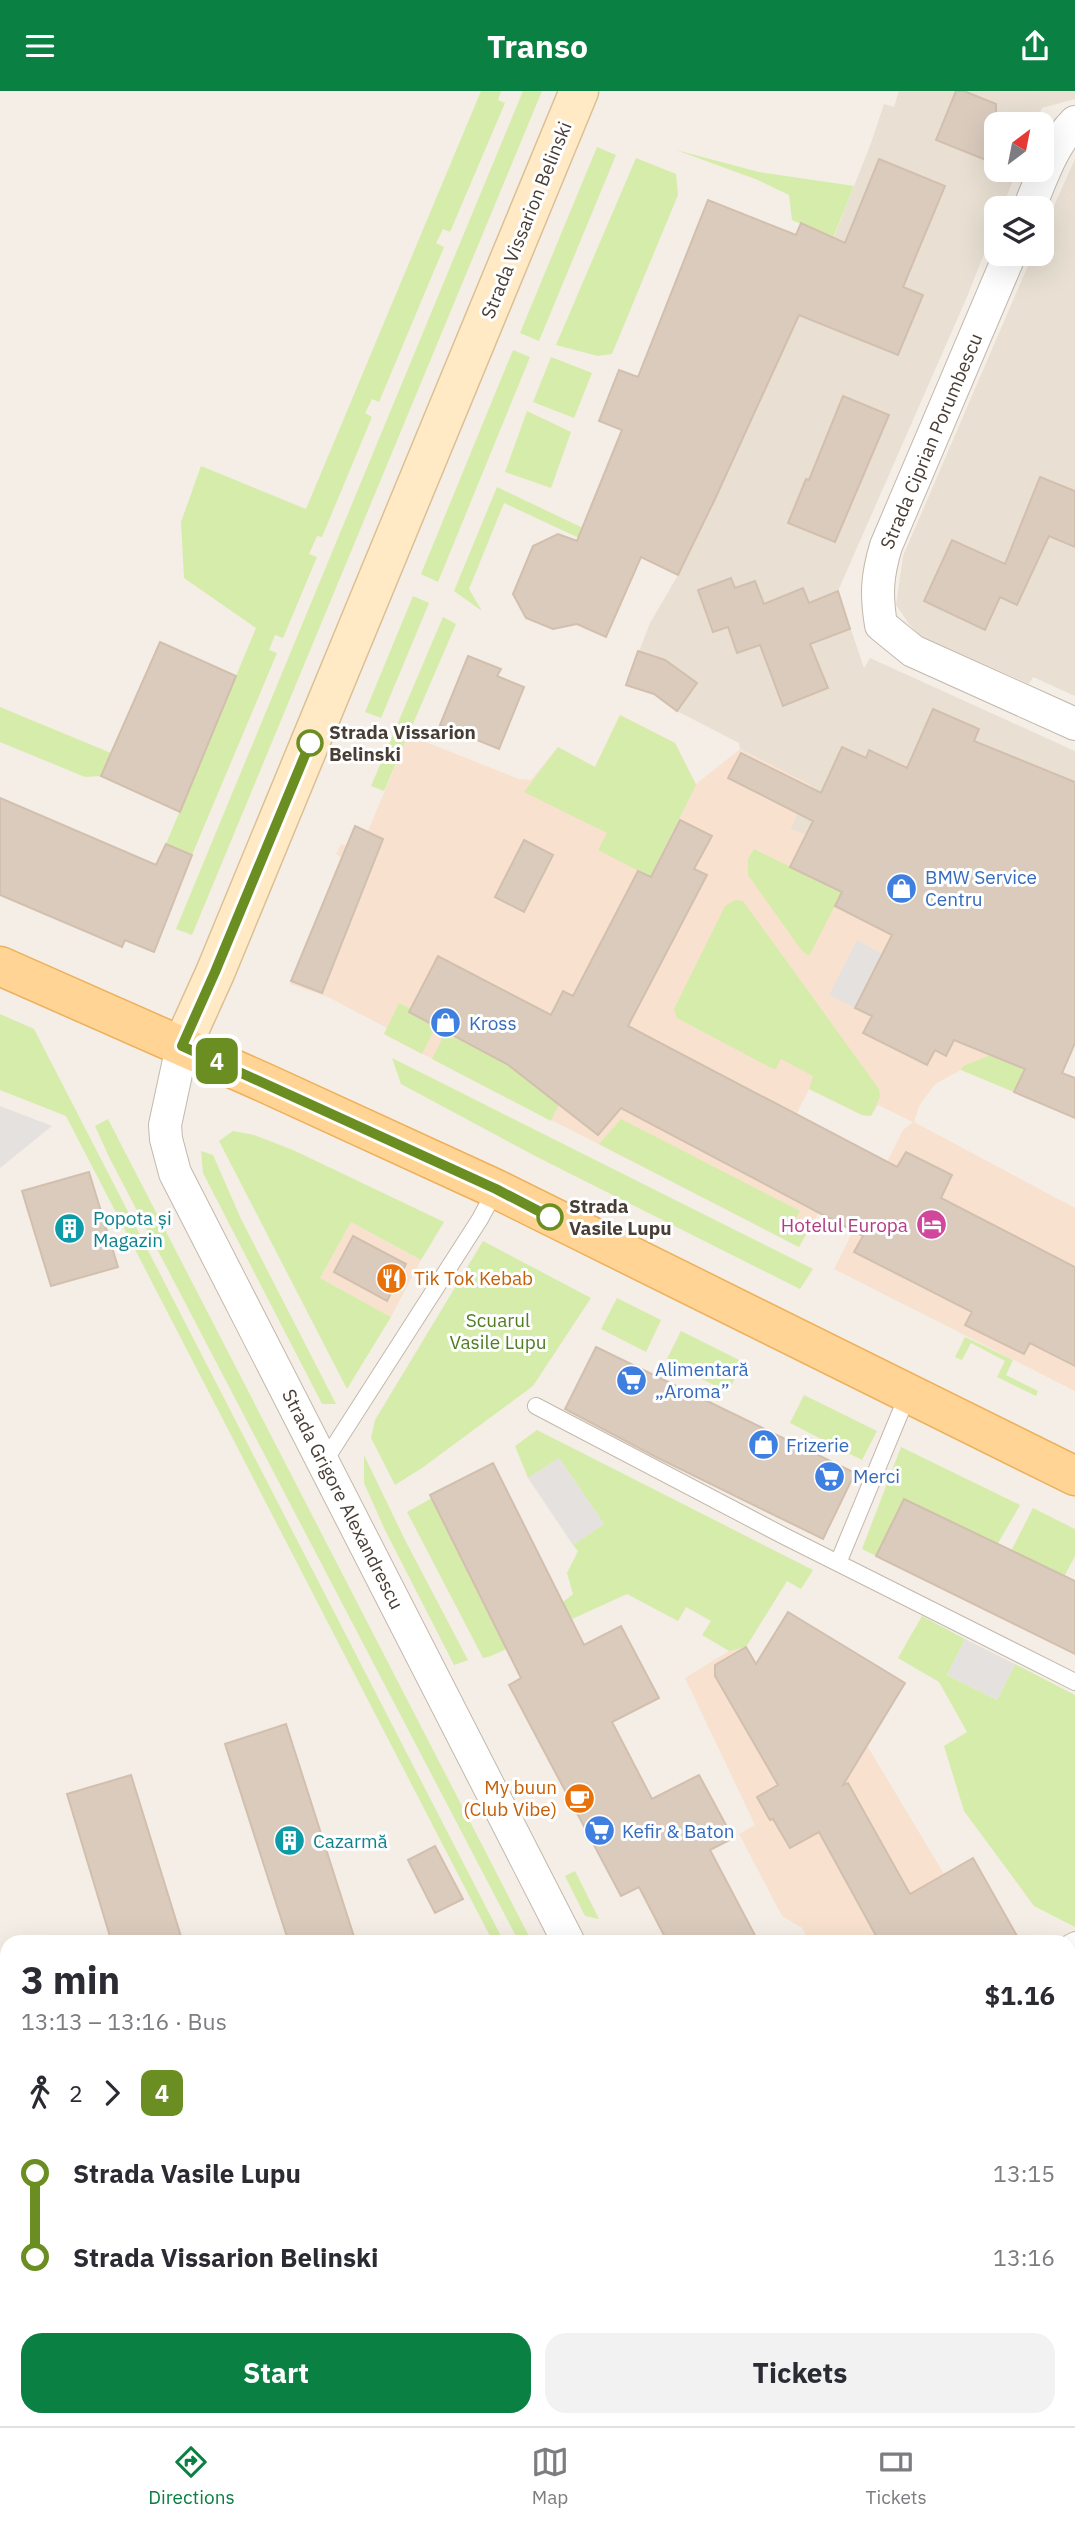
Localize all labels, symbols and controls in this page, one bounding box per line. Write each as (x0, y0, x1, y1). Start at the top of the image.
text: Transo (487, 25, 588, 67)
icon: menu (21, 27, 59, 65)
icon: share (1016, 27, 1054, 65)
north arrow (984, 112, 1054, 182)
map controls (984, 112, 1054, 266)
street label: Strada Vissarion Belinski (475, 118, 577, 322)
button: layers (984, 196, 1054, 266)
street label: Strada Ciprian Porumbescu (875, 329, 987, 553)
place label: Strada Vissarion Belinski (329, 720, 476, 766)
marker: Strada Vissarion Belinski (297, 730, 323, 756)
place label: BMW Service Centru (925, 865, 1037, 911)
shop icon: BMW Service Centru (885, 871, 919, 905)
shop icon: Kross (429, 1006, 463, 1040)
place label: Kross (469, 1011, 517, 1035)
line badge: 4 (194, 1038, 240, 1084)
text: 4 (210, 1045, 224, 1077)
place label: Strada Vasile Lupu (569, 1194, 672, 1240)
marker: Strada Vasile Lupu (537, 1204, 563, 1230)
place label: Popota și Magazin (93, 1206, 172, 1252)
hotel icon: Hotelul Europa (914, 1208, 948, 1242)
building icon: Popota și Magazin (53, 1212, 87, 1246)
place label: Hotelul Europa (781, 1213, 908, 1237)
restaurant icon: Tik Tok Kebab (374, 1261, 408, 1295)
place label: Tik Tok Kebab (414, 1266, 533, 1290)
park label: Scuarul Vasile Lupu (449, 1308, 547, 1354)
place label: Alimentară „Aroma” (655, 1357, 749, 1403)
supermarket icon: Alimentară „Aroma” (615, 1363, 649, 1397)
street label: Strada Grigore Alexandrescu (277, 1385, 409, 1613)
shop icon: Frizerie (746, 1428, 780, 1462)
place label: Frizerie (786, 1433, 849, 1457)
supermarket icon: Merci (813, 1459, 847, 1493)
place label: Merci (853, 1464, 900, 1488)
place label: My buun (Club Vibe) (463, 1775, 557, 1821)
cafe icon: My buun (Club Vibe) (563, 1781, 597, 1815)
supermarket icon: Kefir & Baton (582, 1814, 616, 1848)
place label: Kefir & Baton (622, 1819, 734, 1843)
building icon: Cazarmă (273, 1824, 307, 1858)
place label: Cazarmă (313, 1829, 388, 1853)
text: 3 min (21, 1955, 120, 2004)
text: $1.16 (985, 1978, 1055, 2012)
text: 13:13 – 13:16 · Bus (21, 2006, 227, 2036)
icon: walk (21, 2074, 59, 2112)
icon: forward (93, 2074, 131, 2112)
text: 4 (155, 2077, 169, 2109)
text: 2 (69, 2078, 83, 2108)
text: Strada Vasile Lupu (73, 2156, 301, 2190)
text: 13:15 (993, 2158, 1055, 2188)
text: Strada Vissarion Belinski (73, 2240, 378, 2274)
text: 13:16 (993, 2242, 1055, 2272)
button: Start (21, 2333, 531, 2413)
button: Tickets (545, 2333, 1055, 2413)
tab: Directions (148, 2443, 235, 2509)
tab: Map (531, 2443, 569, 2509)
tab: Tickets (866, 2443, 927, 2509)

